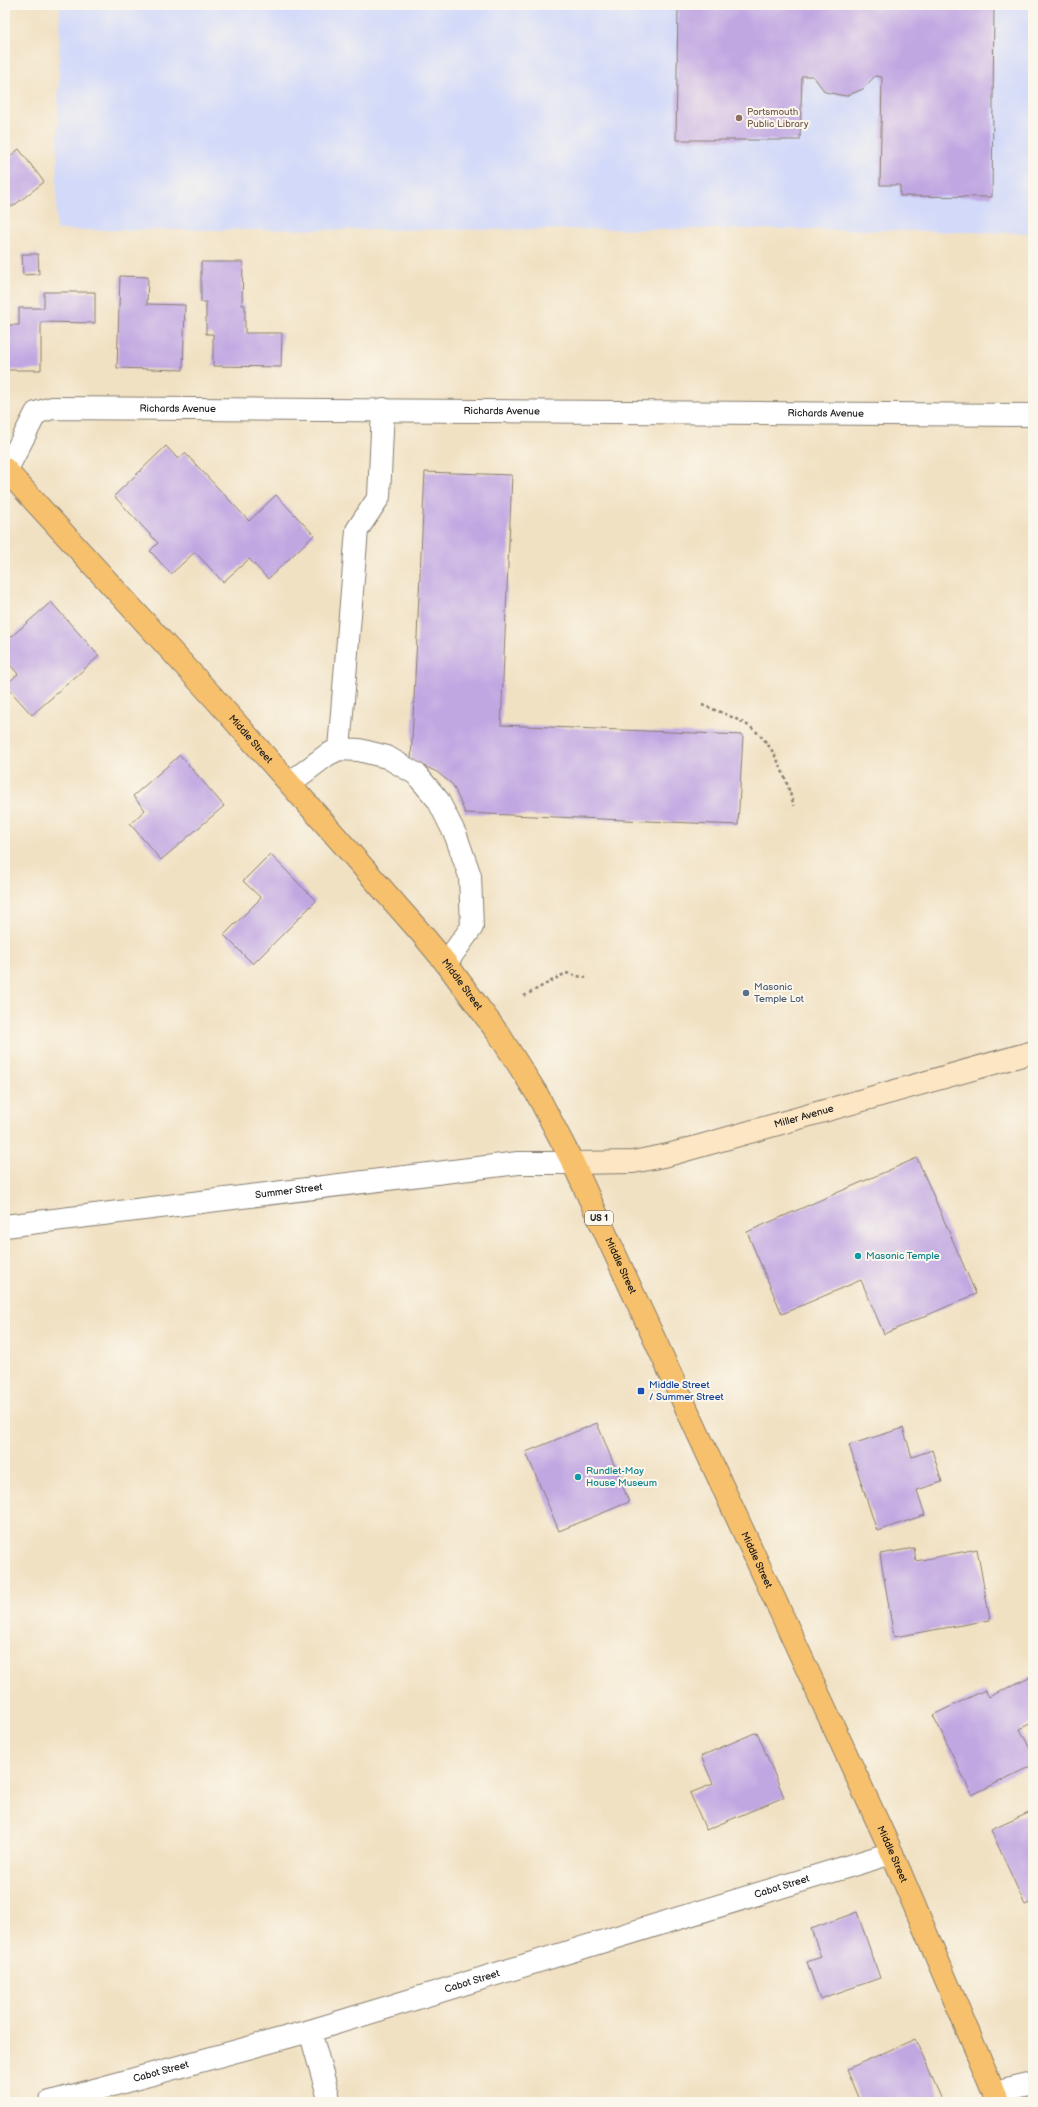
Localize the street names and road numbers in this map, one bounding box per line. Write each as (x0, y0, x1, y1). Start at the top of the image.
street label: Richards Avenue (139, 403, 216, 415)
street label: Richards Avenue (463, 405, 540, 417)
street label: Richards Avenue (787, 407, 864, 420)
street label: Middle Street (226, 712, 275, 766)
street label: Middle Street (439, 957, 485, 1012)
street label: Miller Avenue (773, 1103, 835, 1131)
street label: Summer Street (254, 1181, 323, 1201)
road number: US 1 (585, 1211, 613, 1225)
street label: Middle Street (602, 1236, 639, 1296)
street label: Middle Street (738, 1530, 775, 1590)
street label: Middle Street (874, 1824, 910, 1884)
street label: Cabot Street (753, 1873, 811, 1901)
street label: Cabot Street (443, 1967, 501, 1996)
street label: Cabot Street (132, 2058, 190, 2085)

